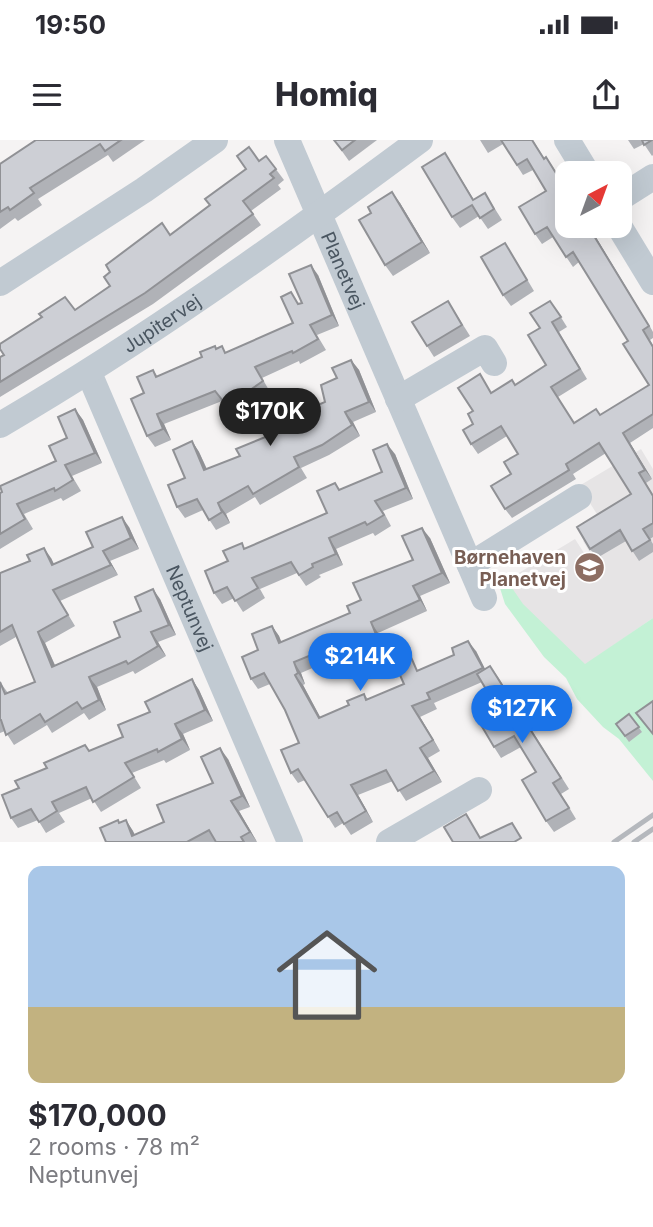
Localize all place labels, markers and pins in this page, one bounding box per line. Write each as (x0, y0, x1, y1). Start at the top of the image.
pin: $170K (221, 388, 319, 448)
place label: Børnehaven Planetvej (454, 546, 566, 591)
school or university icon: Børnehaven Planetvej (572, 551, 606, 585)
pin: $214K (311, 634, 409, 693)
pin: $127K (473, 686, 571, 745)

